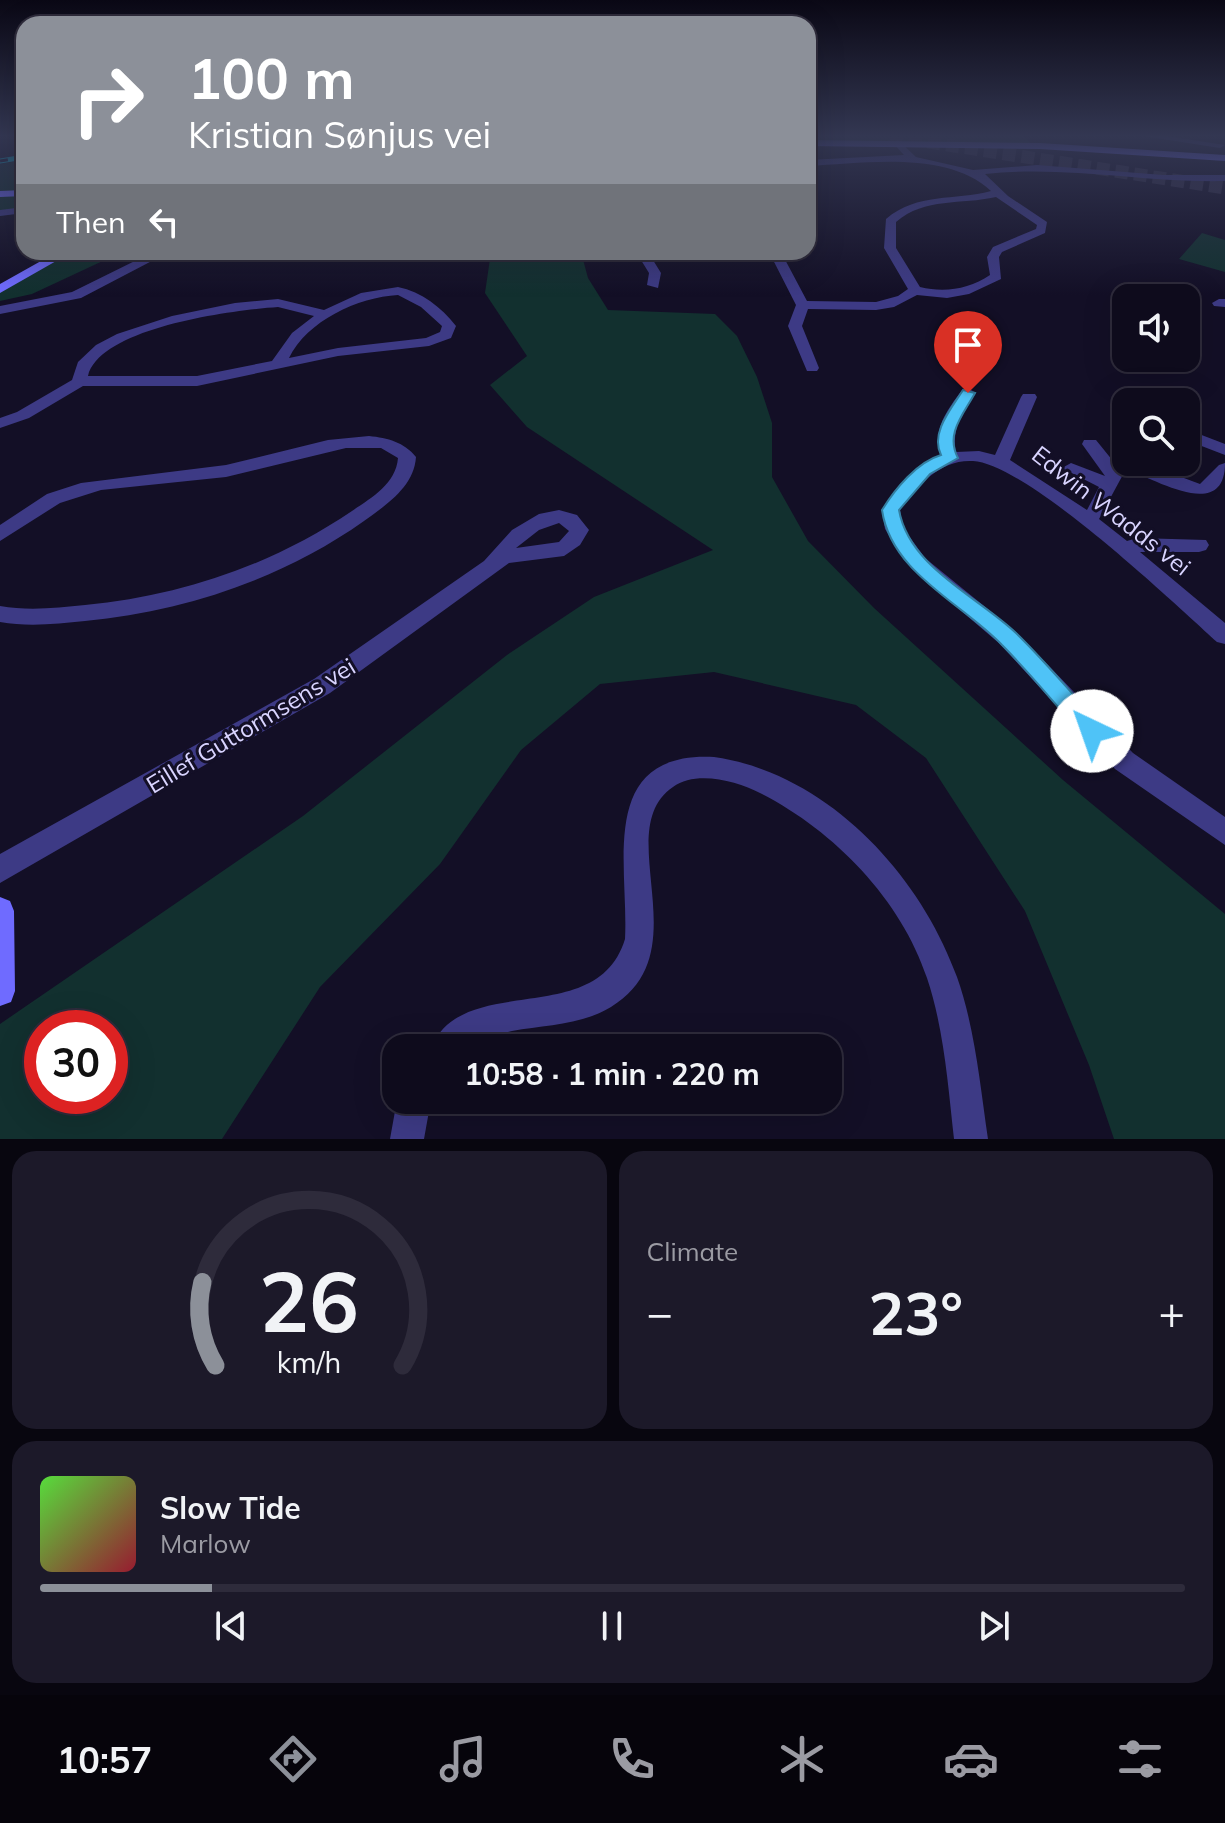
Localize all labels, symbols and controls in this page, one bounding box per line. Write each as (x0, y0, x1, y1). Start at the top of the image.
text: 100 m (188, 43, 355, 113)
icon: right (56, 48, 160, 152)
text: Kristian Sønjus vei (188, 112, 491, 157)
icon: left (142, 200, 186, 244)
text: Then (56, 203, 126, 241)
map controls (1112, 284, 1200, 476)
button: sound (1112, 284, 1200, 372)
pin (934, 311, 1002, 393)
icon: arrive (946, 323, 990, 367)
button: search (1112, 388, 1200, 476)
street label: Edwin Wadds vei (1026, 439, 1197, 582)
street label: Eillef Guttormsens vei (141, 651, 360, 799)
position arrow (1050, 689, 1134, 773)
speed limit sign: 30 (24, 1010, 128, 1114)
text: 10:58 · 1 min · 220 m (464, 1055, 760, 1093)
text: Climate (647, 1235, 738, 1268)
text: 26 (259, 1248, 359, 1353)
text: 23° (868, 1275, 963, 1350)
text: − (647, 1285, 673, 1340)
text: + (1159, 1285, 1185, 1340)
text: km/h (277, 1344, 342, 1380)
text: Slow Tide (160, 1489, 301, 1527)
text: Marlow (160, 1527, 251, 1560)
icon: previous (209, 1604, 253, 1648)
icon: pause (590, 1604, 634, 1648)
icon: next (972, 1604, 1016, 1648)
icon: directions (265, 1731, 321, 1787)
icon: music (435, 1731, 491, 1787)
icon: phone (604, 1731, 660, 1787)
icon: climate (774, 1731, 830, 1787)
icon: car (943, 1731, 999, 1787)
icon: filters (1112, 1731, 1168, 1787)
text: 10:57 (57, 1737, 152, 1782)

